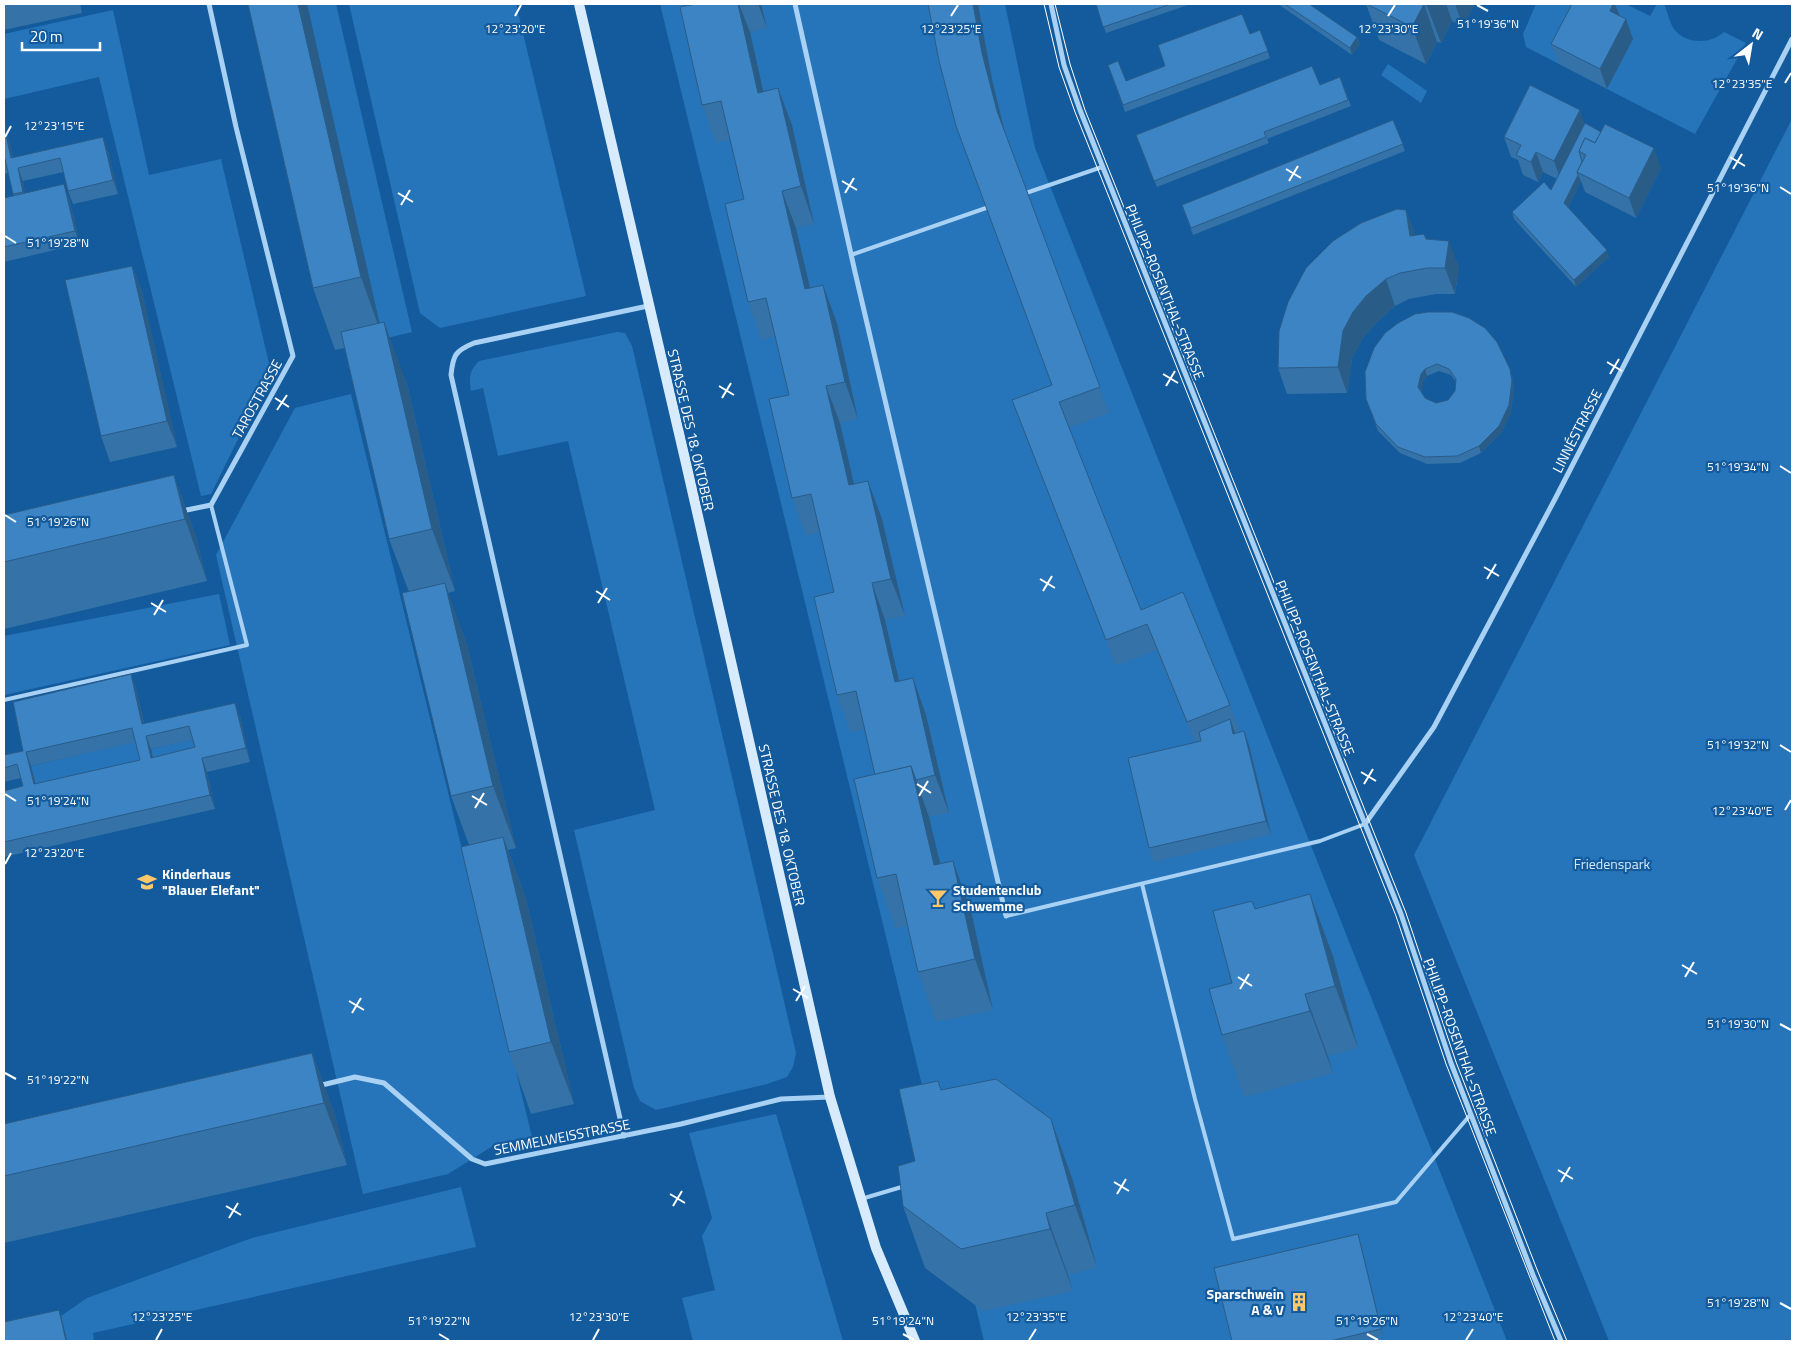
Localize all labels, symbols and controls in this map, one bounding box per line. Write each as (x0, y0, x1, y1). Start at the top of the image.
text: 51°19'36"N (1457, 14, 1519, 33)
text: 12°23'20"E (485, 19, 546, 38)
text: 12°23'25"E (921, 19, 982, 38)
text: 12°23'30"E (1358, 19, 1419, 38)
scale bar (22, 20, 100, 52)
north arrow (1726, 20, 1776, 70)
text: N (1748, 22, 1768, 45)
text: 20 m (30, 25, 63, 48)
text: 12°23'35"E (1712, 74, 1773, 93)
text: 12°23'15"E (24, 116, 85, 135)
text: 51°19'36"N (1707, 178, 1769, 197)
street label: PHILIPP-ROSENTHAL-STRASSE (1121, 201, 1210, 383)
text: 51°19'28"N (27, 233, 89, 252)
street label: STRASSE DES 18. OKTOBER (663, 347, 720, 513)
street label: TAROSTRASSE (226, 355, 287, 442)
street label: LINNÉSTRASSE (1546, 385, 1607, 476)
text: 51°19'34"N (1707, 457, 1769, 476)
text: 51°19'26"N (27, 512, 89, 531)
street label: PHILIPP-ROSENTHAL-STRASSE (1271, 577, 1360, 759)
text: 51°19'32"N (1707, 735, 1769, 754)
street label: STRASSE DES 18. OKTOBER (754, 742, 811, 908)
text: 51°19'24"N (27, 791, 89, 810)
text: 12°23'40"E (1712, 801, 1773, 820)
text: 12°23'20"E (24, 843, 85, 862)
park label: Friedenspark (1574, 853, 1651, 874)
place label: Kinderhaus "Blauer Elefant" (162, 863, 260, 900)
school or university icon: Kinderhaus "Blauer Elefant" (136, 871, 158, 893)
place label: Studentenclub Schwemme (953, 879, 1042, 916)
bar icon: Studentenclub Schwemme (927, 887, 949, 909)
street label: PHILIPP-ROSENTHAL-STRASSE (1418, 955, 1503, 1139)
text: 51°19'30"N (1707, 1014, 1769, 1033)
text: 51°19'22"N (27, 1070, 89, 1089)
street label: SEMMELWEISSTRASSE (492, 1113, 632, 1160)
place label: Sparschwein A & V (1207, 1283, 1285, 1320)
building icon: Sparschwein A & V (1288, 1291, 1310, 1313)
text: 51°19'28"N (1707, 1293, 1769, 1312)
text: 12°23'25"E (132, 1307, 193, 1326)
text: 12°23'30"E (569, 1307, 630, 1326)
text: 12°23'35"E (1006, 1307, 1067, 1326)
text: 12°23'40"E (1443, 1307, 1504, 1326)
text: 51°19'22"N (408, 1311, 470, 1330)
text: 51°19'24"N (872, 1311, 934, 1330)
text: 51°19'26"N (1336, 1311, 1398, 1330)

